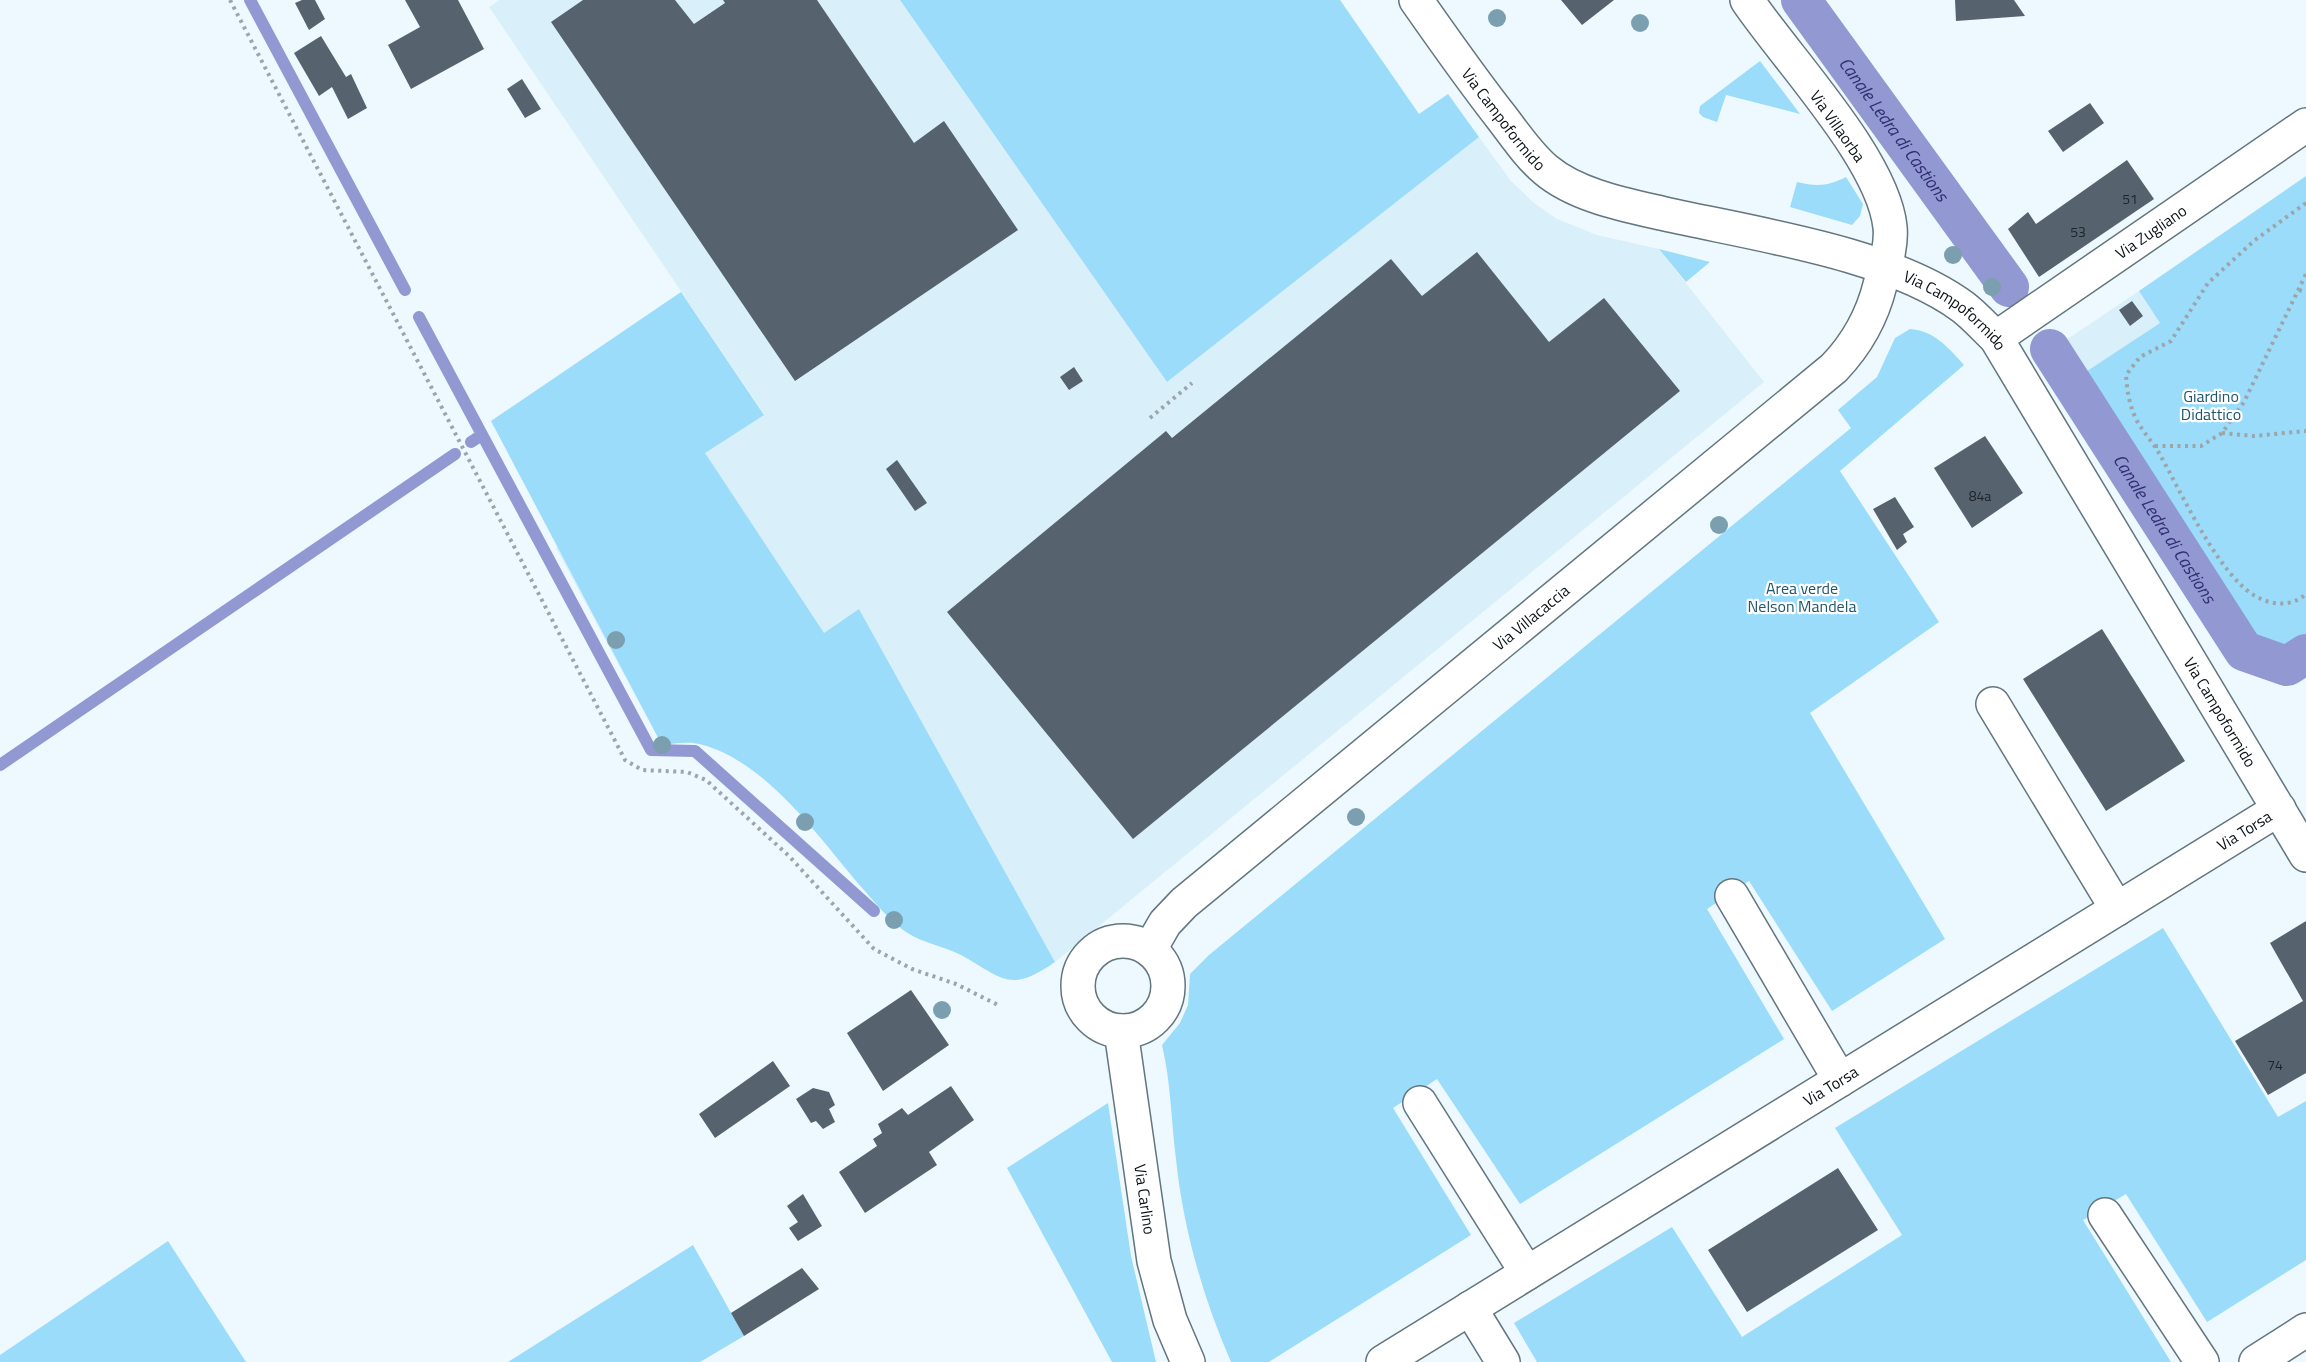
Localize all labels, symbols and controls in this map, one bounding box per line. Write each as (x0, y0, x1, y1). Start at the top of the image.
water label: Canale Ledra di Castions (1833, 51, 1957, 208)
street label: Via Campoformido (1456, 63, 1551, 176)
street label: Via Villaorba (1804, 85, 1872, 167)
house number: 51 (2122, 188, 2138, 209)
street label: Via Zugliano (2110, 198, 2191, 265)
house number: 53 (2070, 221, 2086, 242)
street label: Via Campoformido (1900, 264, 2013, 355)
park label: Giardino Didattico (2181, 384, 2241, 426)
water label: Canale Ledra di Castions (2107, 448, 2224, 609)
house number: 84a (1969, 485, 1991, 506)
park label: Area verde Nelson Mandela (1748, 576, 1856, 618)
street label: Via Villacaccia (1487, 579, 1575, 656)
street label: Via Campoformido (2178, 652, 2263, 771)
street label: Via Torsa (2212, 804, 2276, 857)
house number: 74 (2267, 1054, 2283, 1075)
street label: Via Torsa (1798, 1060, 1863, 1112)
street label: Via Carlino (1128, 1162, 1162, 1236)

